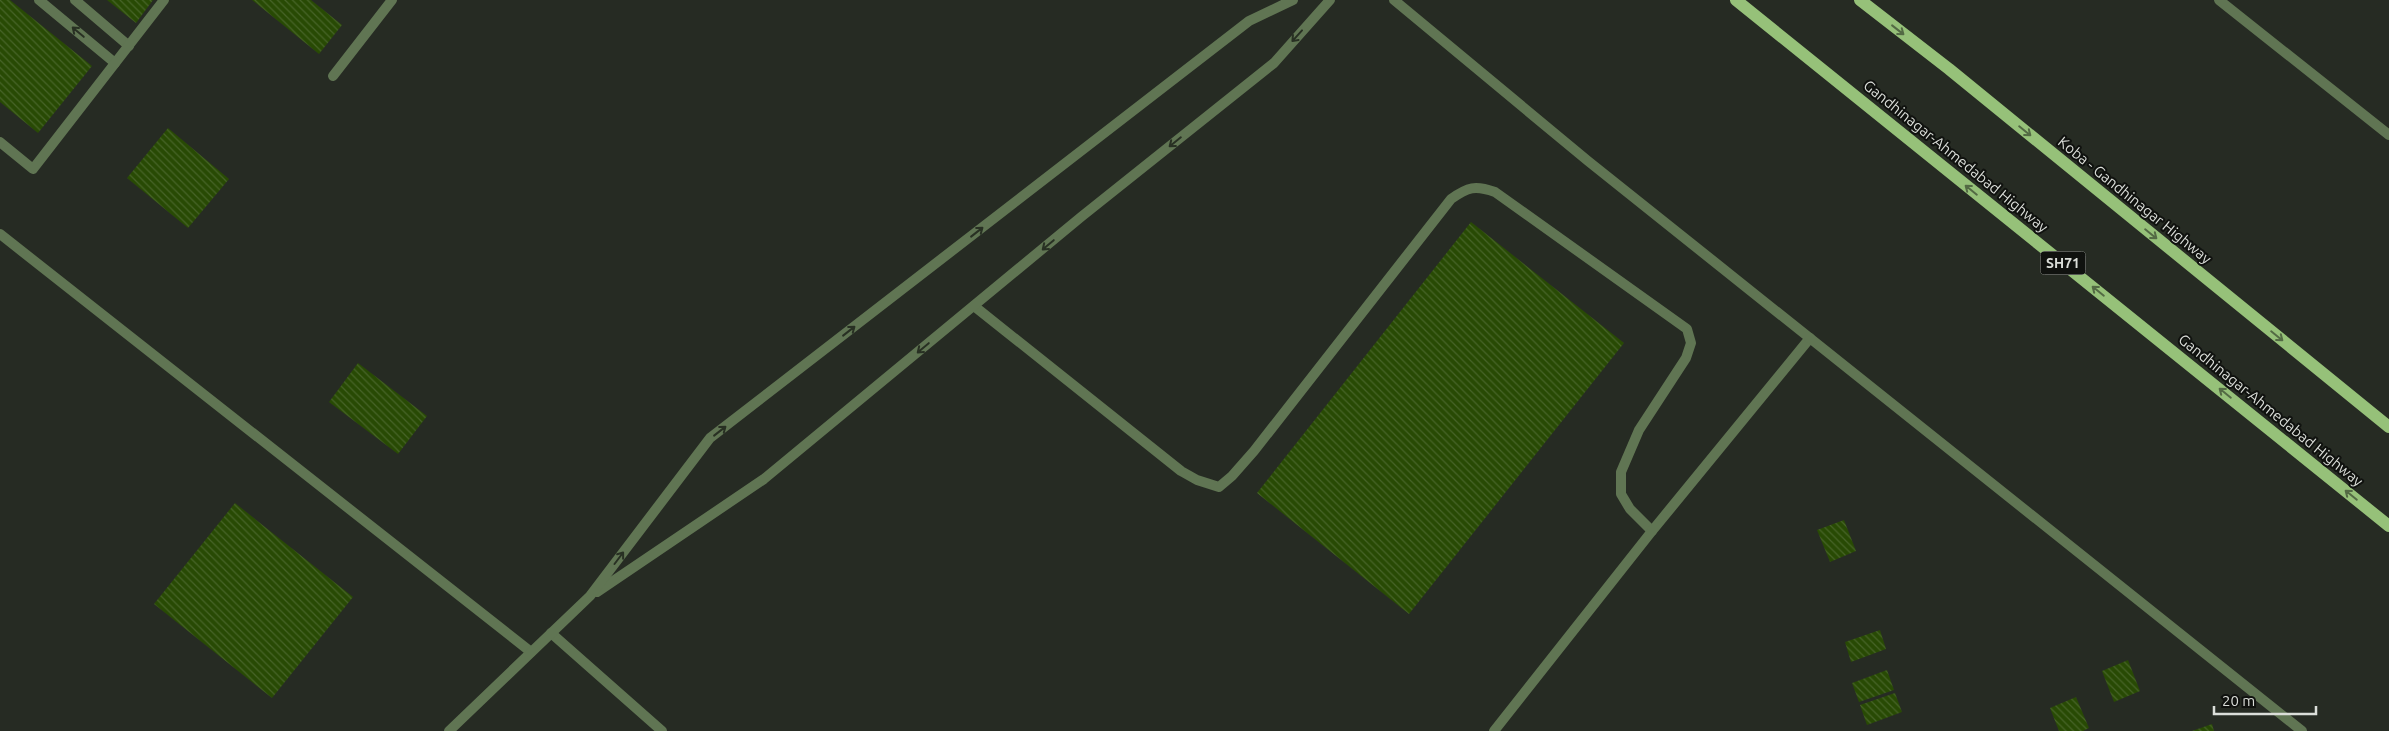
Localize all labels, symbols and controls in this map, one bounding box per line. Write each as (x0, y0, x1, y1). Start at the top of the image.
one-way arrow (1891, 25, 1905, 35)
one-way arrow (72, 27, 85, 38)
one-way arrow (1292, 30, 1303, 43)
street label: Gandhinagar-Ahmedabad Highway (1860, 76, 2052, 236)
one-way arrow (2018, 126, 2031, 137)
street label: Koba - Gandhinagar Highway (2055, 133, 2215, 267)
one-way arrow (1168, 137, 1181, 148)
one-way arrow (1965, 184, 1978, 195)
one-way arrow (970, 226, 983, 237)
one-way arrow (2144, 228, 2157, 239)
one-way arrow (1042, 239, 1055, 250)
road number: SH71 (2040, 252, 2086, 274)
one-way arrow (2092, 286, 2105, 297)
one-way arrow (842, 326, 855, 337)
street label: Gandhinagar-Ahmedabad Highway (2175, 330, 2367, 490)
one-way arrow (2271, 331, 2284, 342)
one-way arrow (917, 342, 930, 353)
one-way arrow (2218, 388, 2231, 399)
one-way arrow (713, 425, 726, 436)
one-way arrow (2345, 490, 2358, 501)
one-way arrow (614, 552, 625, 565)
scale bar (2214, 684, 2316, 716)
text: 20 m (2222, 692, 2255, 709)

